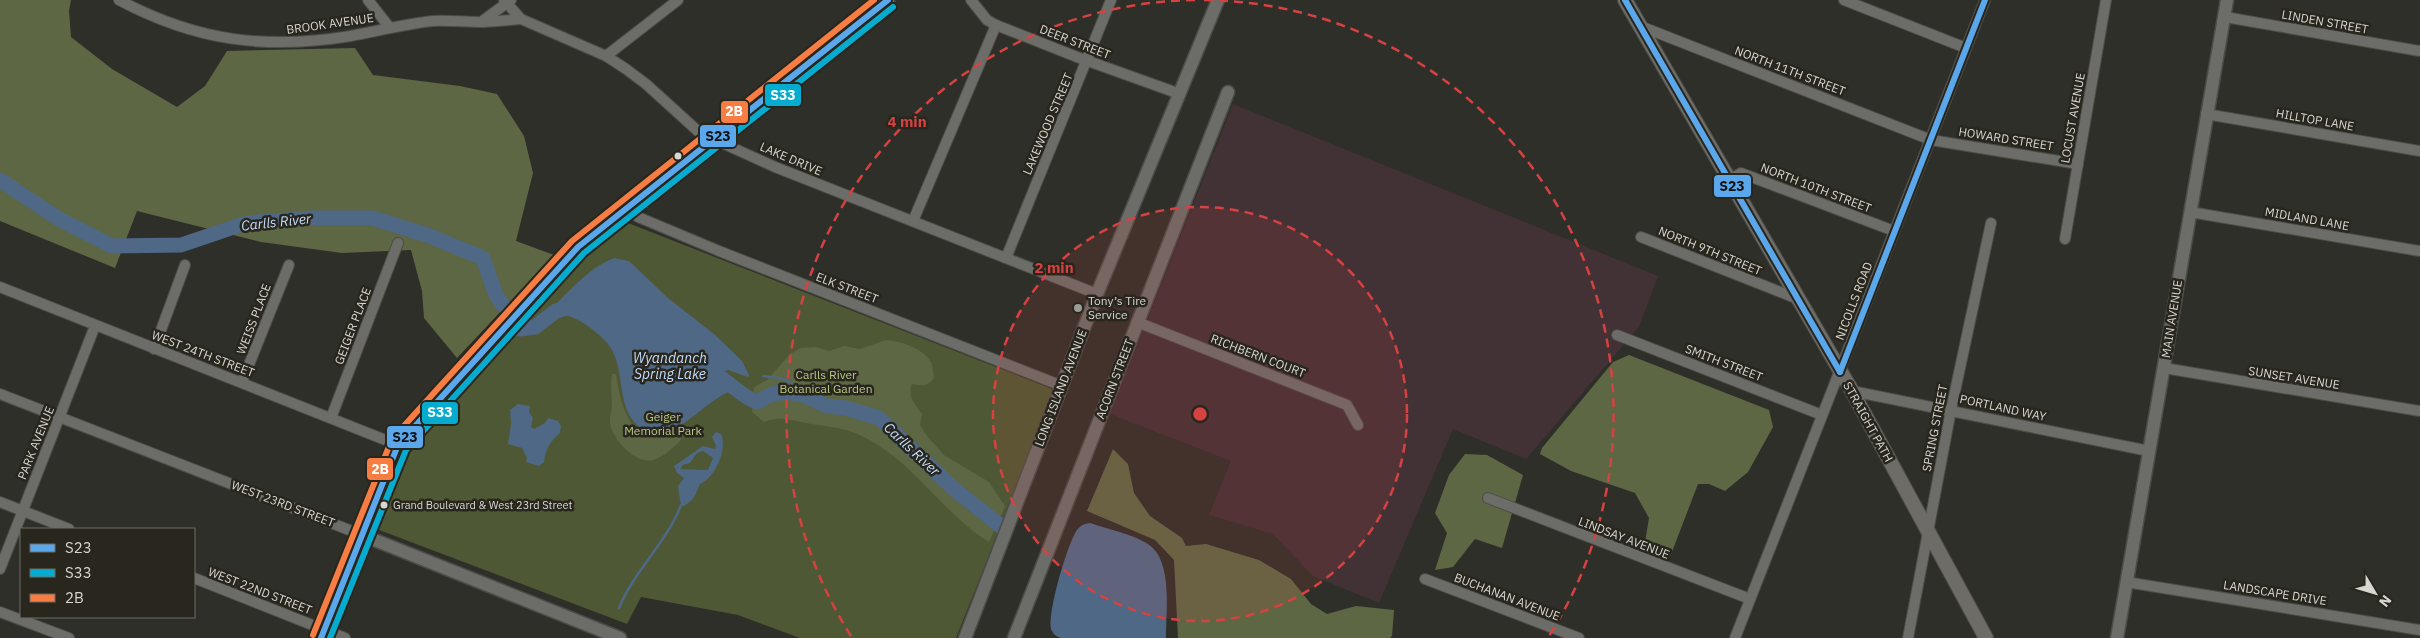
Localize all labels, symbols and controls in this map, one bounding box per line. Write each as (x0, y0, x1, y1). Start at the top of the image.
street label: LINDEN STREET (2281, 6, 2370, 37)
street label: BROOK AVENUE (285, 10, 375, 37)
street label: DEER STREET (1038, 21, 1113, 62)
street label: NORTH 11TH STREET (1733, 43, 1848, 99)
street label: LAKEWOOD STREET (1019, 70, 1076, 177)
street label: LOCUST AVENUE (2057, 72, 2088, 164)
line badge: S33 (764, 83, 802, 107)
text: S33 (770, 86, 796, 104)
line badge: 2B (720, 100, 749, 124)
text: 2B (725, 102, 743, 120)
street label: HILLTOP LANE (2275, 105, 2355, 134)
text: 4 min (887, 112, 927, 131)
line badge: S23 (699, 124, 737, 148)
street label: HOWARD STREET (1957, 124, 2055, 153)
text: S23 (705, 127, 731, 145)
street label: LAKE DRIVE (758, 139, 825, 178)
unlabelled marker (673, 151, 683, 161)
street label: NORTH 10TH STREET (1759, 160, 1874, 216)
line badge: S23 (1713, 174, 1752, 198)
text: S23 (1719, 177, 1745, 195)
street label: MIDLAND LANE (2264, 204, 2350, 233)
water label: Carlls River (240, 209, 313, 235)
street label: NORTH 9TH STREET (1656, 223, 1764, 278)
text: 2 min (1034, 258, 1074, 277)
street label: NICOLLS ROAD (1832, 260, 1875, 342)
street label: ELK STREET (814, 269, 881, 306)
street label: MAIN AVENUE (2158, 279, 2185, 359)
street label: WEISS PLACE (233, 281, 274, 356)
street label: GEIGER PLACE (331, 285, 374, 367)
place label: Tony’s Tire Service (1088, 293, 1147, 322)
marker: Tony’s Tire Service (1072, 302, 1084, 314)
street label: WEST 24TH STREET (150, 327, 257, 380)
street label: LONG ISLAND AVENUE (1031, 327, 1090, 448)
street label: RICHBERN COURT (1209, 331, 1308, 381)
street label: ACORN STREET (1092, 337, 1137, 421)
street label: SMITH STREET (1683, 341, 1765, 384)
water label: Wyandanch Spring Lake (633, 349, 707, 383)
street label: SUNSET AVENUE (2247, 363, 2341, 392)
park label: Carlls River Botanical Garden (780, 367, 872, 396)
street label: STRAIGHT PATH (1840, 379, 1897, 464)
street label: SPRING STREET (1919, 383, 1950, 473)
street label: PORTLAND WAY (1958, 391, 2048, 424)
line badge: S33 (421, 401, 459, 425)
text: S33 (427, 403, 453, 421)
street label: PARK AVENUE (14, 404, 57, 482)
centre of rings (1191, 405, 1209, 423)
park label: Geiger Memorial Park (624, 409, 703, 438)
water label: Carlls River (880, 419, 944, 480)
line badge: S23 (386, 425, 424, 449)
text: S23 (392, 428, 418, 446)
line badge: 2B (366, 457, 394, 481)
text: 2B (371, 460, 389, 478)
street label: WEST 23RD STREET (229, 477, 337, 530)
place label: Grand Boulevard & West 23rd Street (393, 498, 573, 512)
marker: Grand Boulevard & West 23rd Street (379, 500, 389, 510)
street label: LINDSAY AVENUE (1576, 513, 1672, 562)
legend (20, 528, 195, 618)
text: S23 (65, 538, 92, 557)
text: S33 (65, 563, 92, 582)
street label: WEST 22ND STREET (206, 564, 314, 617)
north arrow (2350, 568, 2400, 618)
street label: BUCHANAN AVENUE (1452, 569, 1562, 624)
street label: LANDSCAPE DRIVE (2222, 577, 2328, 608)
text: 2B (65, 588, 84, 607)
text: N (2375, 591, 2395, 611)

